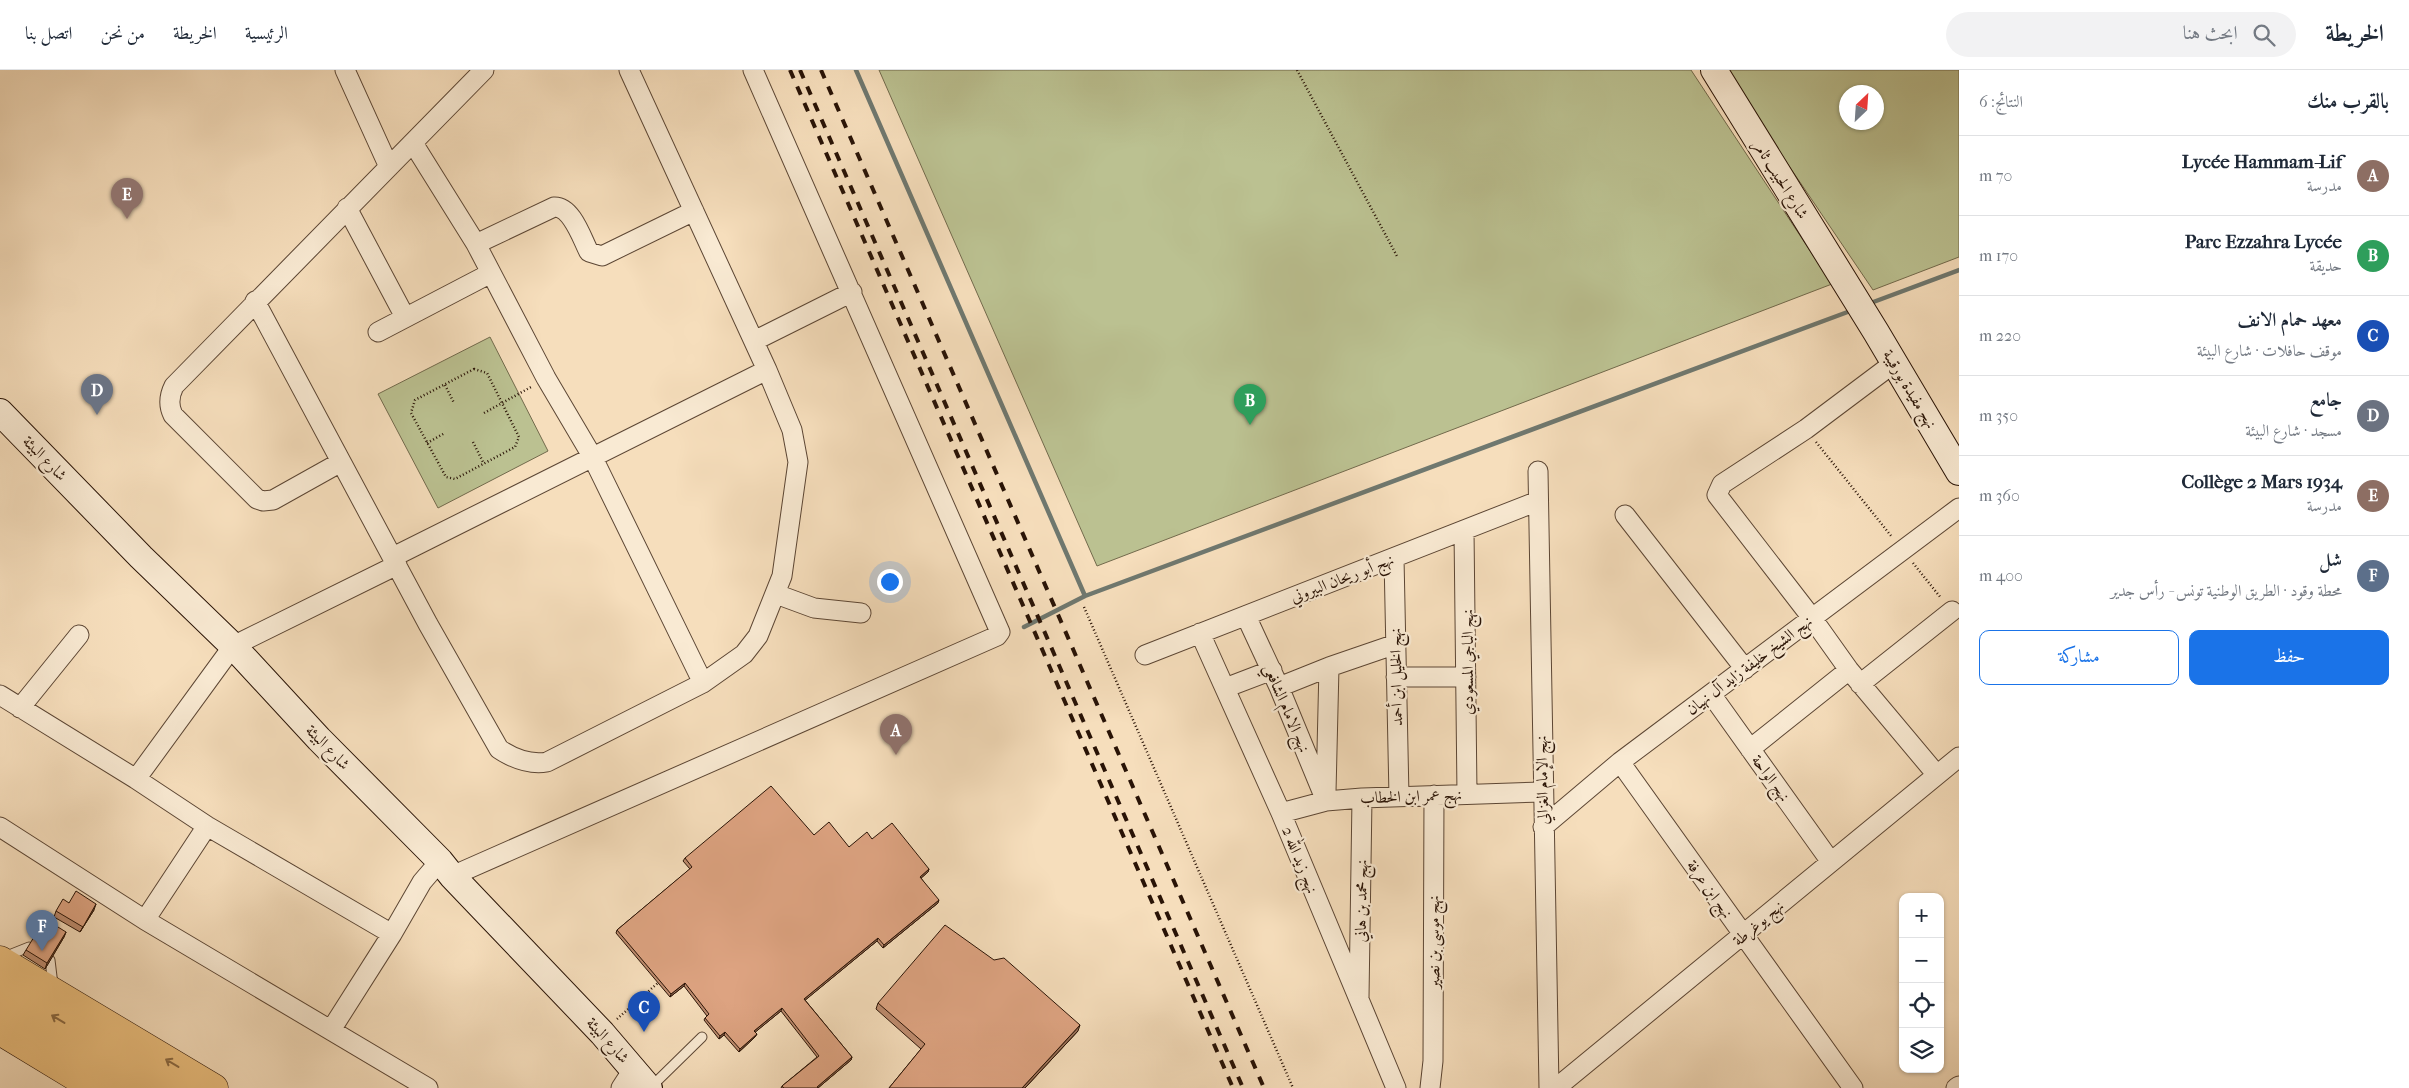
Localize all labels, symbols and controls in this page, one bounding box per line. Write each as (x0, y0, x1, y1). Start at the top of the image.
search box (1946, 12, 2296, 57)
text: الخريطة (2326, 19, 2384, 47)
icon: search (2250, 21, 2278, 49)
text: ابحث هنا (2183, 22, 2238, 44)
text: اتصل بنا (25, 23, 72, 44)
text: من نحن (100, 23, 145, 44)
text: الخريطة (173, 23, 217, 44)
text: الرئيسية (245, 23, 288, 44)
north arrow (1839, 85, 1884, 130)
text: بالقرب منك (2307, 89, 2389, 113)
text: النتائج: 6 (1979, 92, 2023, 111)
street label: شارع الحبيب ثامر (1746, 136, 1813, 224)
text: Lycée Hammam-Lif (2182, 151, 2342, 173)
text: 70 m (1979, 166, 2012, 185)
text: A (2368, 166, 2378, 185)
text: مدرسة (2307, 176, 2342, 195)
pin: E (111, 178, 143, 219)
text: Parc Ezzahra Lycée (2185, 231, 2342, 253)
text: 170 m (1979, 246, 2018, 265)
text: B (2368, 246, 2378, 265)
text: حديقة (2310, 256, 2342, 275)
text: معهد حمام الانف (2237, 309, 2342, 331)
text: 220 m (1979, 326, 2021, 345)
text: C (2368, 326, 2378, 345)
text: موقف حافلات · شارع البيئة (2197, 341, 2342, 360)
street label: نهج مفيدة بورقيبة (1875, 346, 1941, 434)
pin: D (81, 374, 113, 415)
pin: B (1234, 384, 1266, 425)
text: جامع (2309, 389, 2342, 411)
text: 350 m (1979, 406, 2018, 425)
text: D (2367, 406, 2379, 425)
text: مسجد · شارع البيئة (2245, 421, 2342, 440)
street label: شارع البيئة (16, 432, 71, 487)
text: Collège 2 Mars 1934 (2181, 471, 2342, 493)
text: 360 m (1979, 486, 2020, 505)
text: E (2368, 486, 2378, 505)
text: مدرسة (2307, 496, 2342, 515)
street label: نهج أبو ريحان البيروني (1287, 548, 1398, 611)
text: شل (2319, 549, 2342, 571)
text: 400 m (1979, 566, 2023, 585)
text: F (2369, 566, 2377, 585)
your location (877, 569, 903, 595)
text: محطة وقود · الطريق الوطنية تونس - رأس جدير (2110, 581, 2342, 600)
street label: نهج الباجي المسعودي (1458, 609, 1482, 715)
street label: نهج الشيخ خليفة زايد آل نهيان (1682, 611, 1819, 723)
street label: نهج الخليل ابن أحمد (1384, 628, 1411, 726)
button: مشاركة (1979, 630, 2179, 685)
button: حفظ (2189, 630, 2389, 685)
street label: نهج الامام الشافعي (1254, 661, 1314, 757)
pin: A (880, 714, 912, 755)
street label: شارع البيئة (299, 721, 354, 776)
street label: نهج الإمام الغزالي (1532, 735, 1557, 825)
street label: نهج الواحة (1744, 751, 1794, 808)
street label: نهج عمر ابن الخطاب (1360, 785, 1463, 812)
street label: نهج زيد الله 2 (1273, 823, 1325, 898)
street label: نهج ابن عرفة (1679, 856, 1737, 925)
street label: نهج محمد بن هاني (1351, 859, 1376, 943)
map controls (1899, 893, 1944, 1073)
button: + (1899, 893, 1944, 938)
street label: نهج موسى بن نصير (1424, 895, 1448, 991)
street label: نهج يوغرطة (1729, 896, 1791, 954)
pin: F (26, 910, 58, 951)
button: − (1899, 938, 1944, 983)
button: locate (1899, 983, 1944, 1028)
pin: C (628, 991, 660, 1032)
street label: شارع البيئة (579, 1013, 634, 1070)
one-way arrow (51, 1014, 65, 1024)
button: layers (1899, 1028, 1944, 1073)
one-way arrow (166, 1058, 180, 1068)

